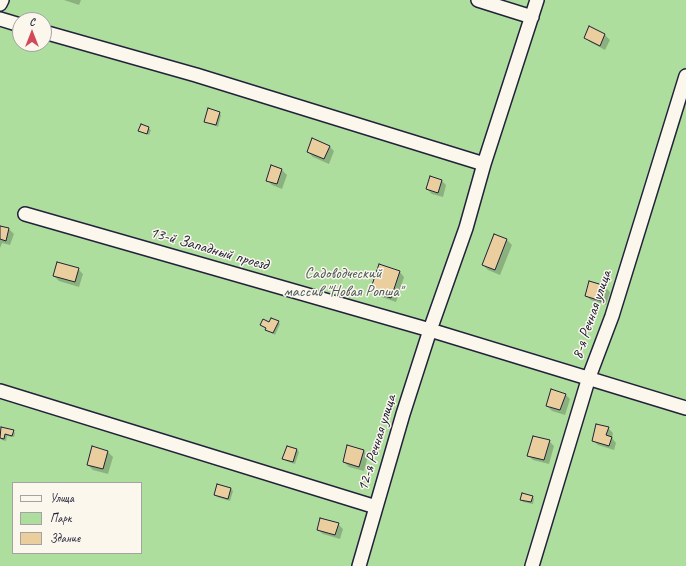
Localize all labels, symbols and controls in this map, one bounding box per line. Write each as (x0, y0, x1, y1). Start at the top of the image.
north arrow (12, 12, 52, 52)
text: С (29, 14, 35, 28)
street label: 13-й Западный проезд (147, 223, 271, 275)
park label: Садоводческий массив "Новая Ропша" (283, 264, 403, 302)
street label: 8-я Речная улица (568, 268, 616, 362)
street label: 12-я Речная улица (353, 392, 401, 494)
legend (12, 482, 142, 554)
text: Улица (50, 490, 74, 506)
text: Парк (50, 510, 71, 526)
text: Здание (50, 530, 80, 546)

